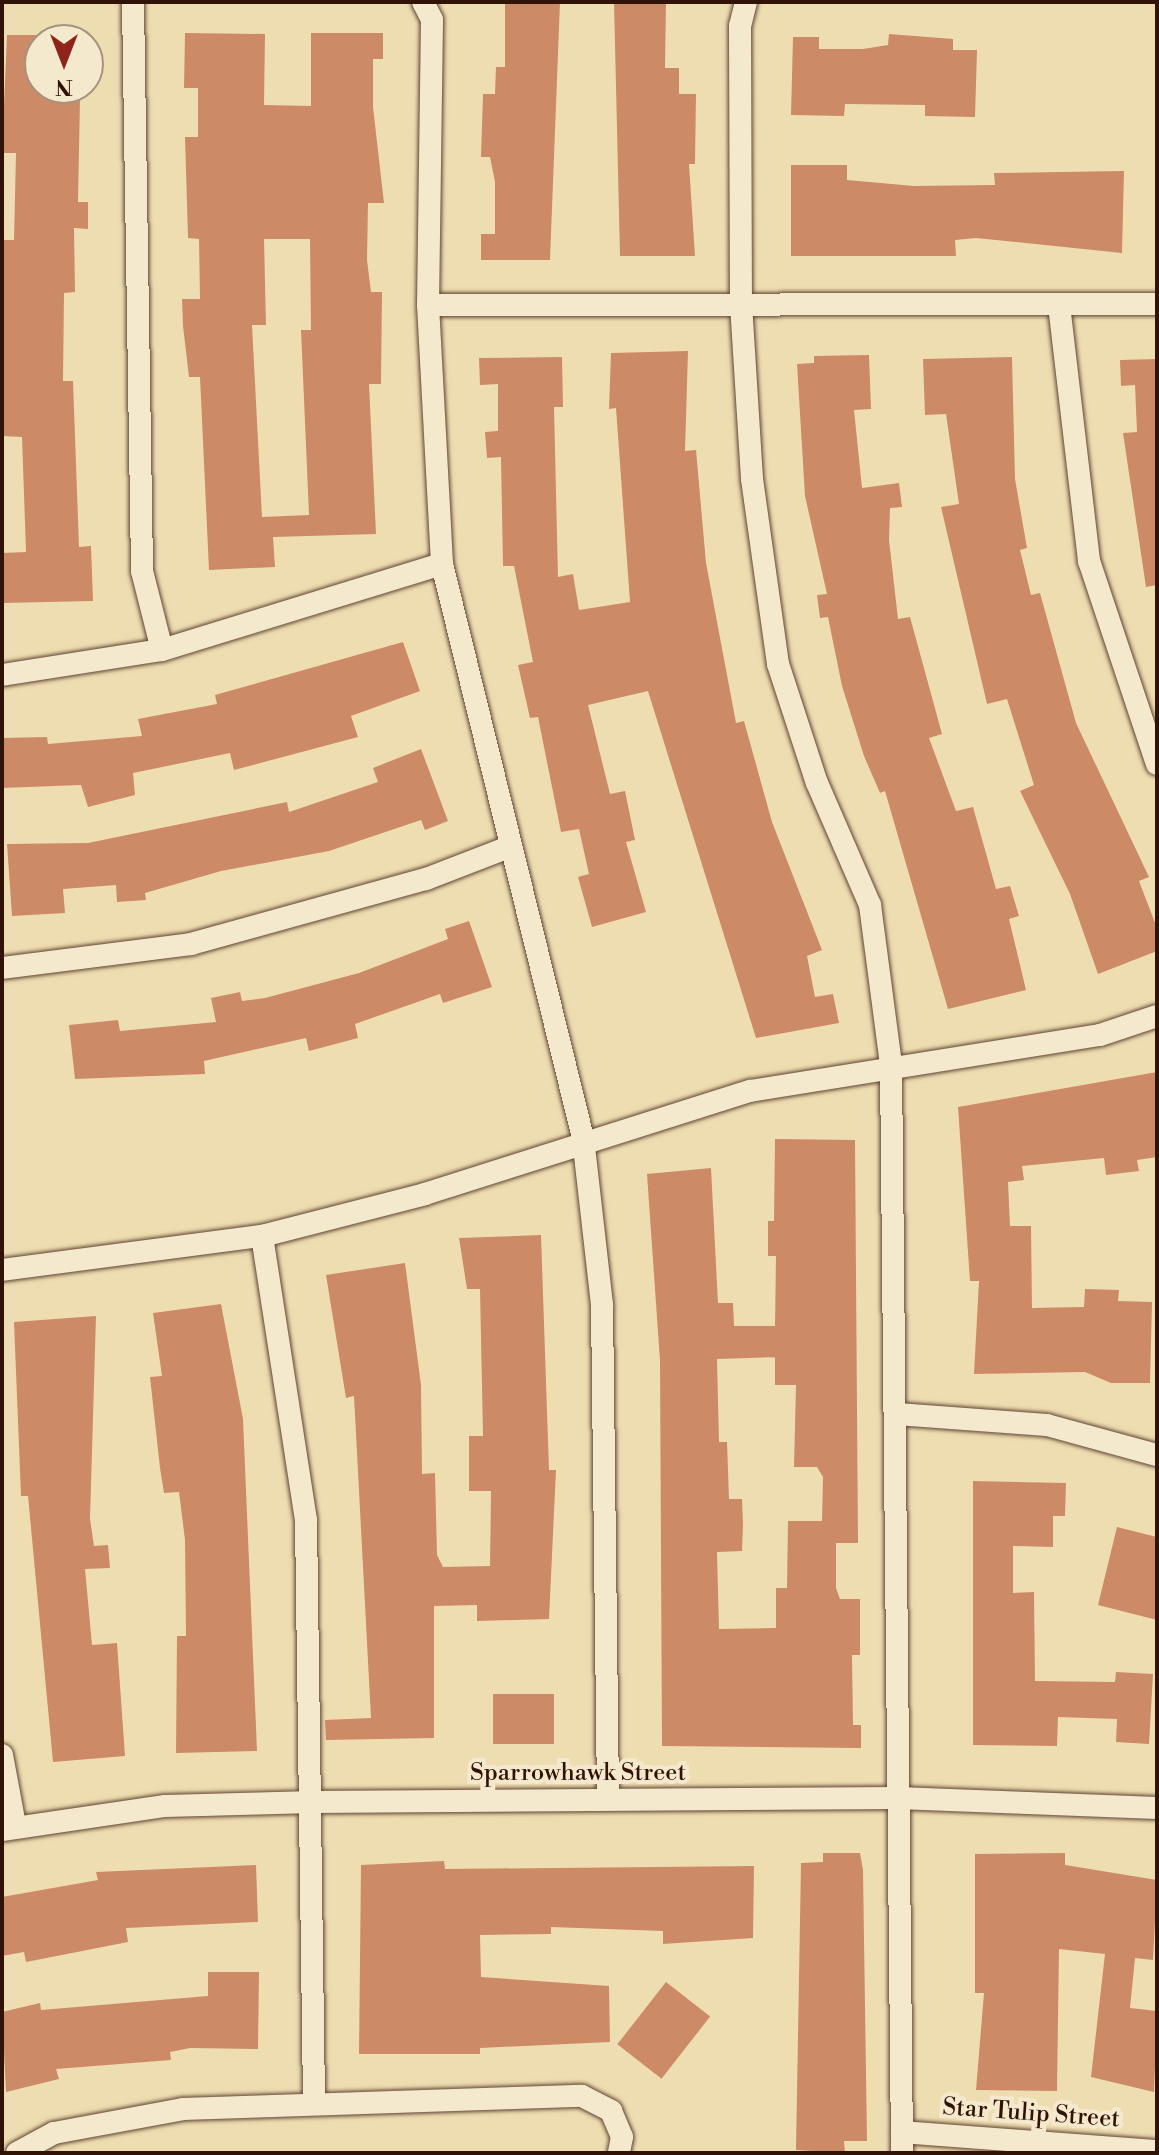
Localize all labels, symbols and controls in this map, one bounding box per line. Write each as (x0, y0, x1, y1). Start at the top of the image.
north arrow (24, 24, 104, 104)
text: N (55, 73, 73, 100)
street label: Sparrowhawk Street (470, 1760, 686, 1788)
street label: Star Tulip Street (941, 2093, 1121, 2135)

